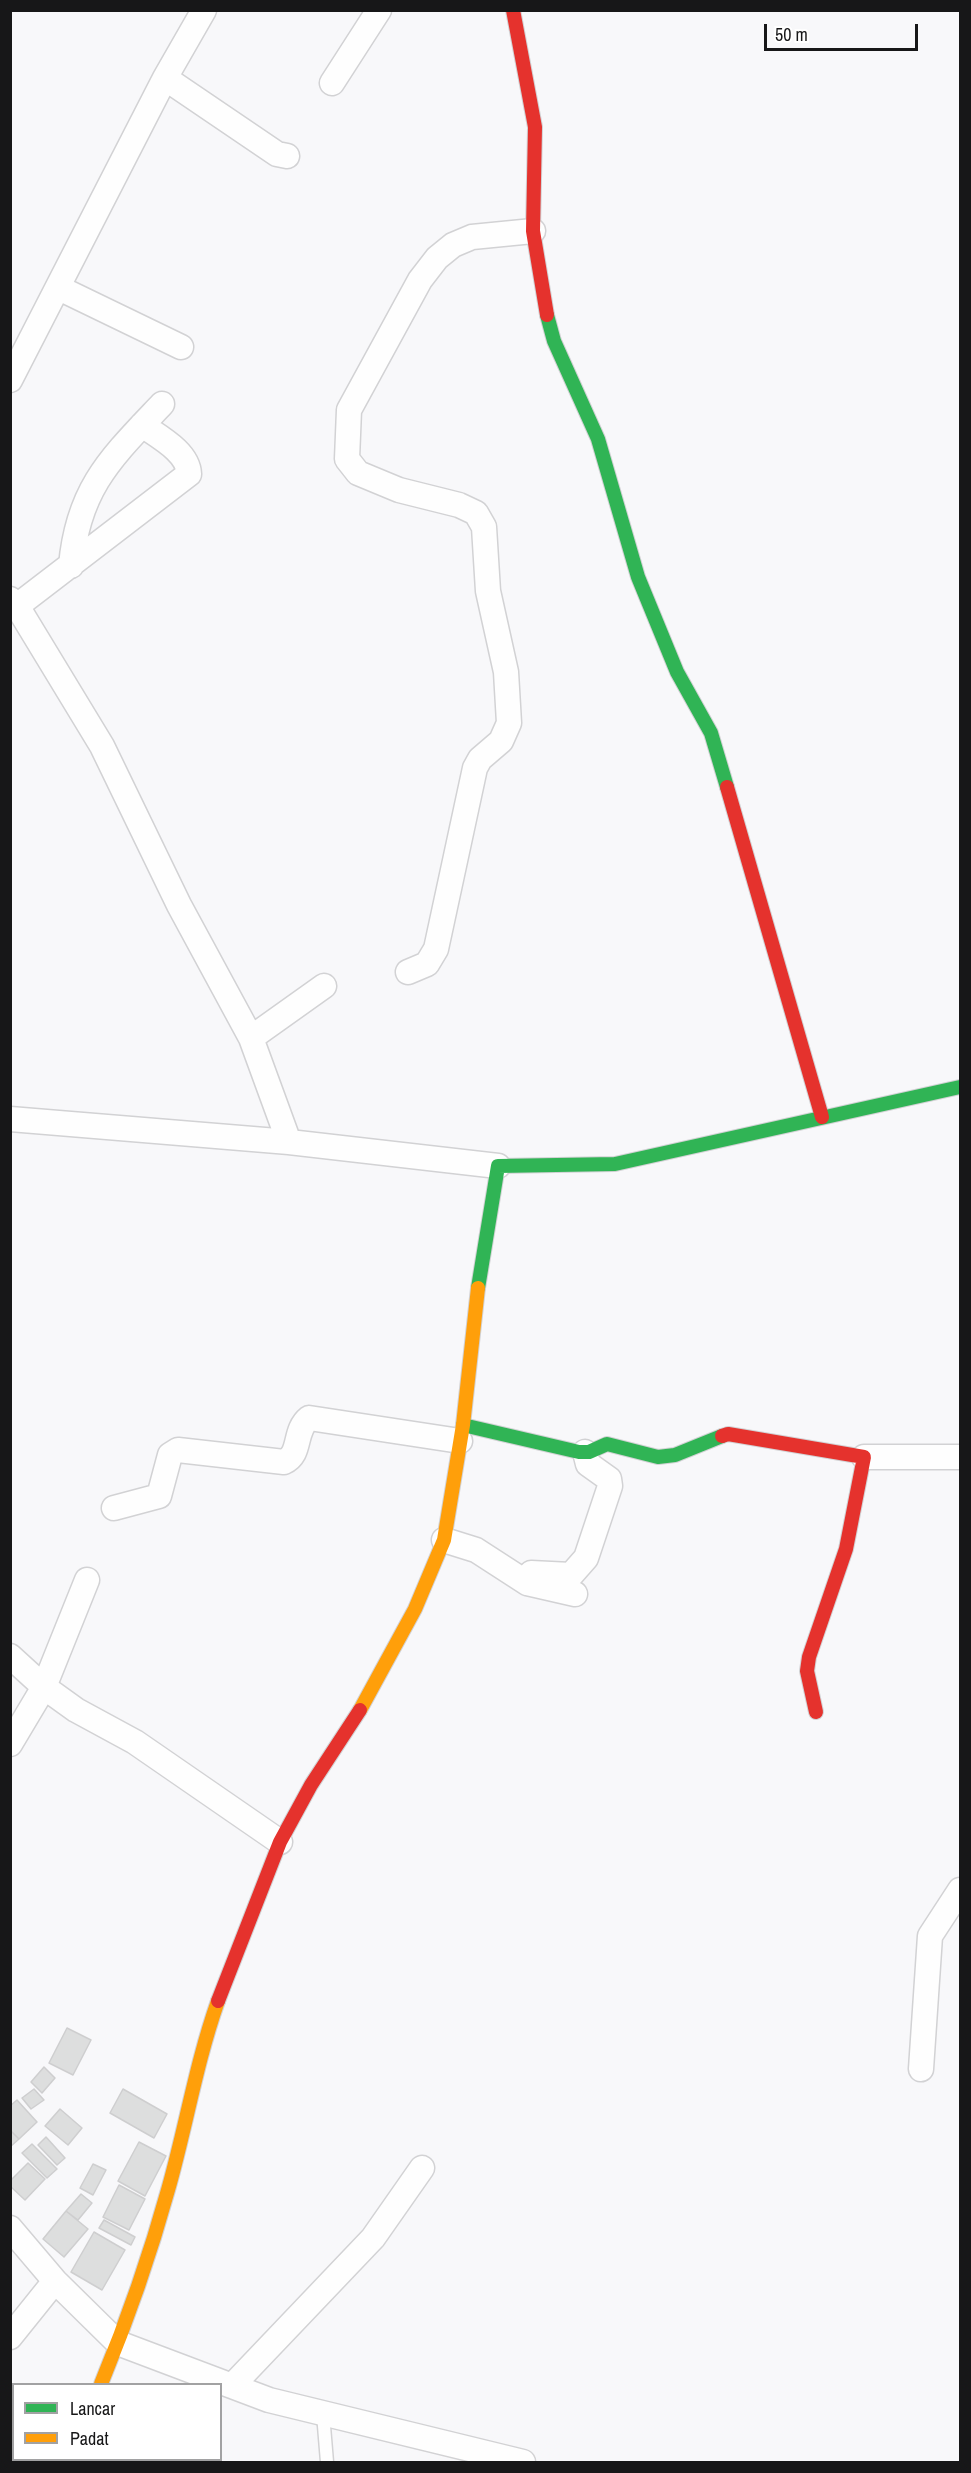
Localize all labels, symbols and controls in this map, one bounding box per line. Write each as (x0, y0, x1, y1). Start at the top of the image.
scale bar (767, 12, 922, 50)
text: 50 m (775, 22, 808, 47)
legend (12, 2383, 222, 2461)
text: Lancar (70, 2396, 115, 2421)
text: Padat (70, 2426, 109, 2451)

